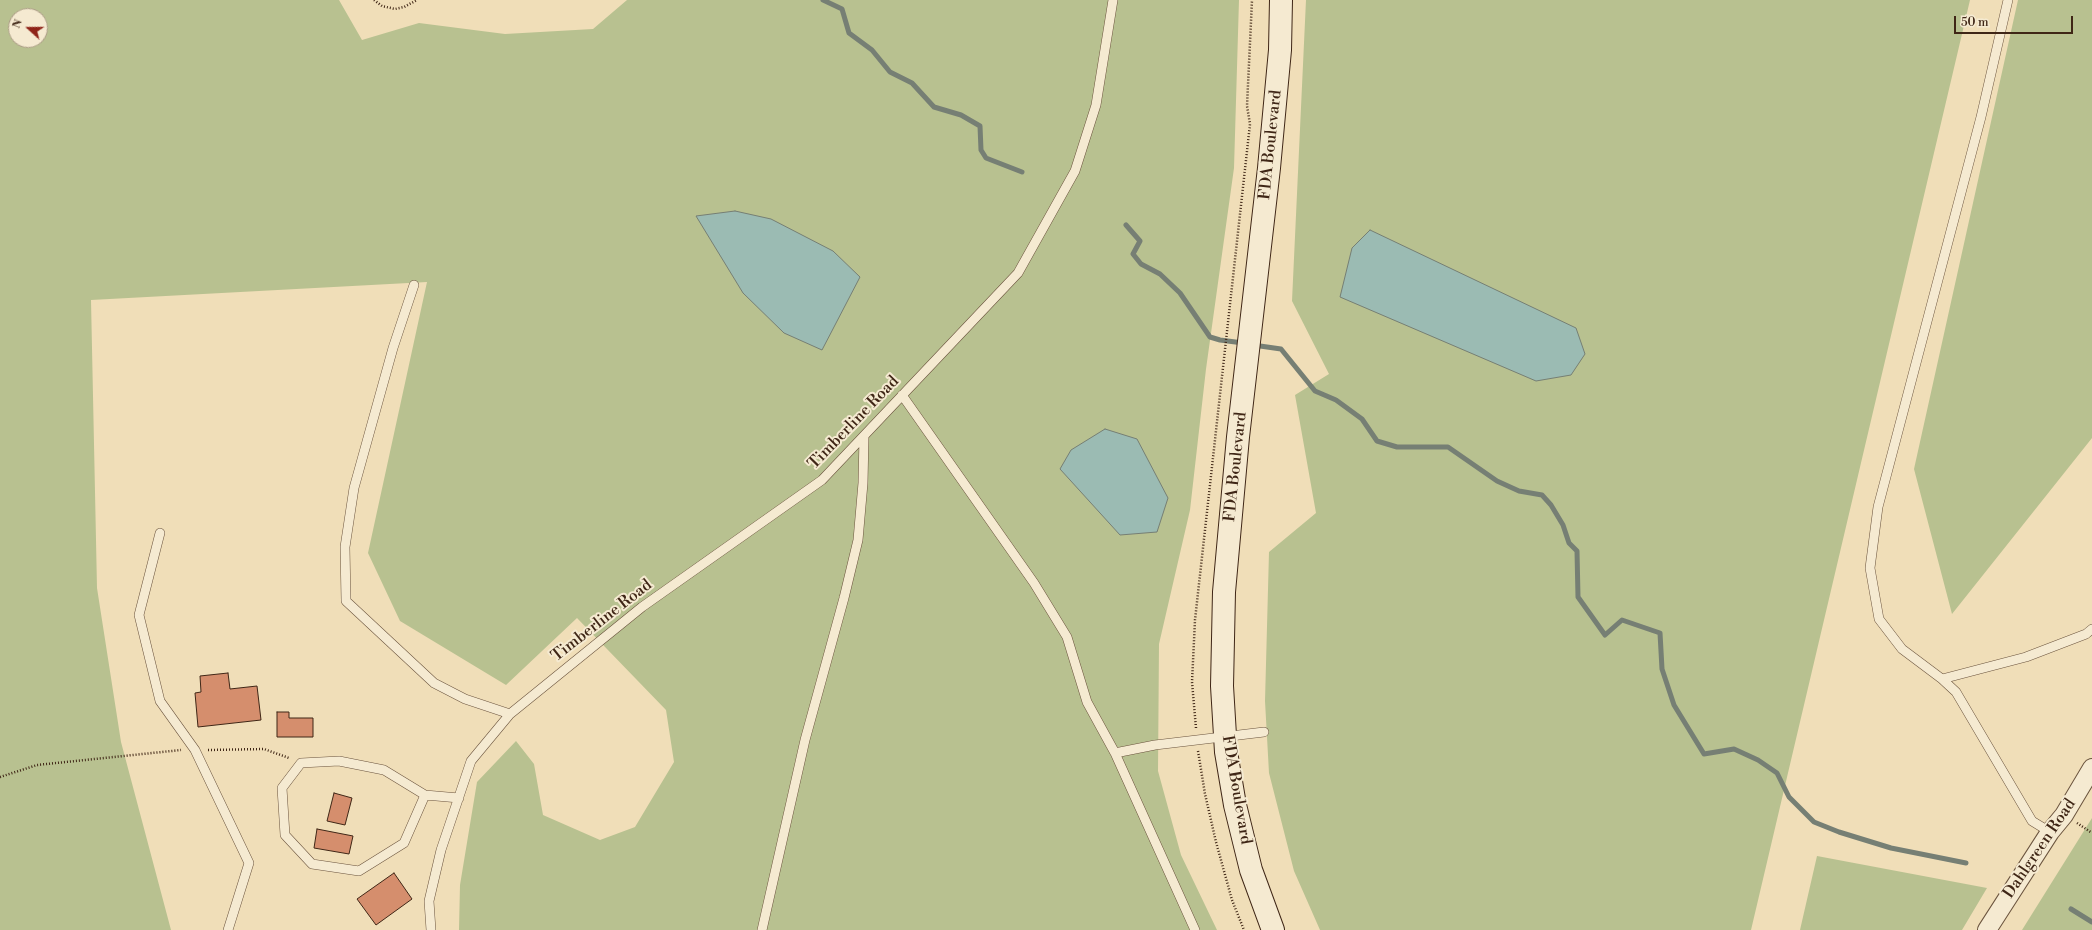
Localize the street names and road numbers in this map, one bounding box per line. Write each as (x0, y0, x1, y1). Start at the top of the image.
street label: FDA Boulevard (1256, 89, 1286, 201)
street label: Timberline Road (805, 372, 903, 474)
street label: FDA Boulevard (1221, 411, 1251, 523)
street label: Timberline Road (548, 576, 656, 666)
street label: FDA Boulevard (1217, 734, 1255, 846)
street label: Dahlgreen Road (2000, 795, 2080, 903)

